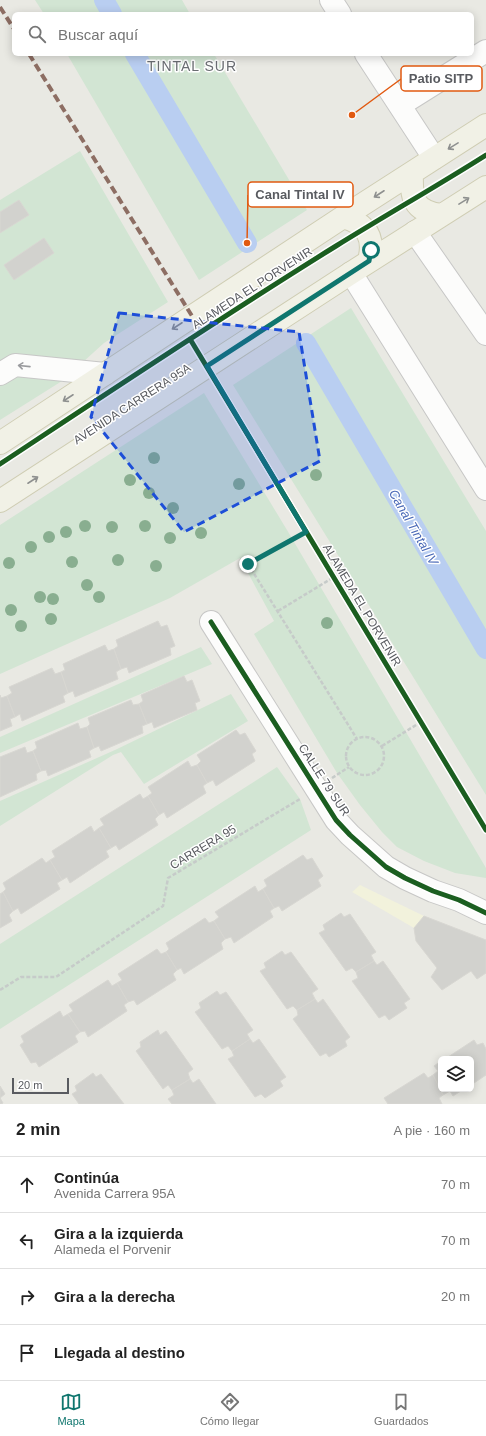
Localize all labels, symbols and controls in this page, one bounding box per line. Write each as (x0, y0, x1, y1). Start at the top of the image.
search box (12, 12, 474, 56)
icon: search (26, 23, 48, 45)
text: Buscar aquí (58, 26, 138, 43)
district label: TINTAL SUR (147, 58, 237, 74)
callout: Patio SITP (401, 66, 482, 91)
text: Patio SITP (409, 71, 473, 86)
one-way arrow (448, 142, 459, 150)
callout: Canal Tintal IV (248, 182, 353, 207)
text: Canal Tintal IV (255, 187, 345, 202)
one-way arrow (374, 190, 385, 198)
one-way arrow (458, 197, 469, 205)
route start (362, 241, 380, 259)
street label: ALAMEDA EL PORVENIR (189, 244, 315, 332)
one-way arrow (171, 322, 182, 331)
street label: AVENIDA CARRERA 95A (71, 361, 193, 447)
one-way arrow (18, 362, 31, 369)
one-way arrow (63, 394, 74, 402)
one-way arrow (27, 476, 38, 484)
water label: Canal Tintal IV (386, 487, 442, 569)
street label: ALAMEDA EL PORVENIR (320, 541, 404, 669)
route end (239, 555, 257, 573)
street label: CALLE 79 SUR (295, 741, 353, 819)
street label: CARRERA 95 (167, 822, 239, 872)
map controls (438, 1056, 474, 1092)
button: layers (438, 1056, 474, 1092)
scale bar (12, 1076, 69, 1095)
text: 20 m (18, 1079, 42, 1091)
text: 2 min (16, 1120, 60, 1139)
text: A pie · 160 m (393, 1123, 470, 1138)
text: Continúa (54, 1169, 119, 1186)
icon: ahead (16, 1174, 38, 1196)
text: 70 m (441, 1177, 470, 1192)
text: Avenida Carrera 95A (54, 1186, 175, 1201)
text: Gira a la izquierda (54, 1225, 183, 1242)
icon: left (16, 1230, 38, 1252)
text: 70 m (441, 1233, 470, 1248)
text: Alameda el Porvenir (54, 1242, 171, 1257)
icon: right (16, 1286, 38, 1308)
text: Gira a la derecha (54, 1288, 175, 1305)
text: 20 m (441, 1289, 470, 1304)
icon: arrive (16, 1342, 38, 1364)
text: Llegada al destino (54, 1344, 185, 1361)
tab: Mapa (57, 1391, 85, 1427)
tab: Cómo llegar (200, 1391, 259, 1427)
tab: Guardados (374, 1391, 429, 1427)

